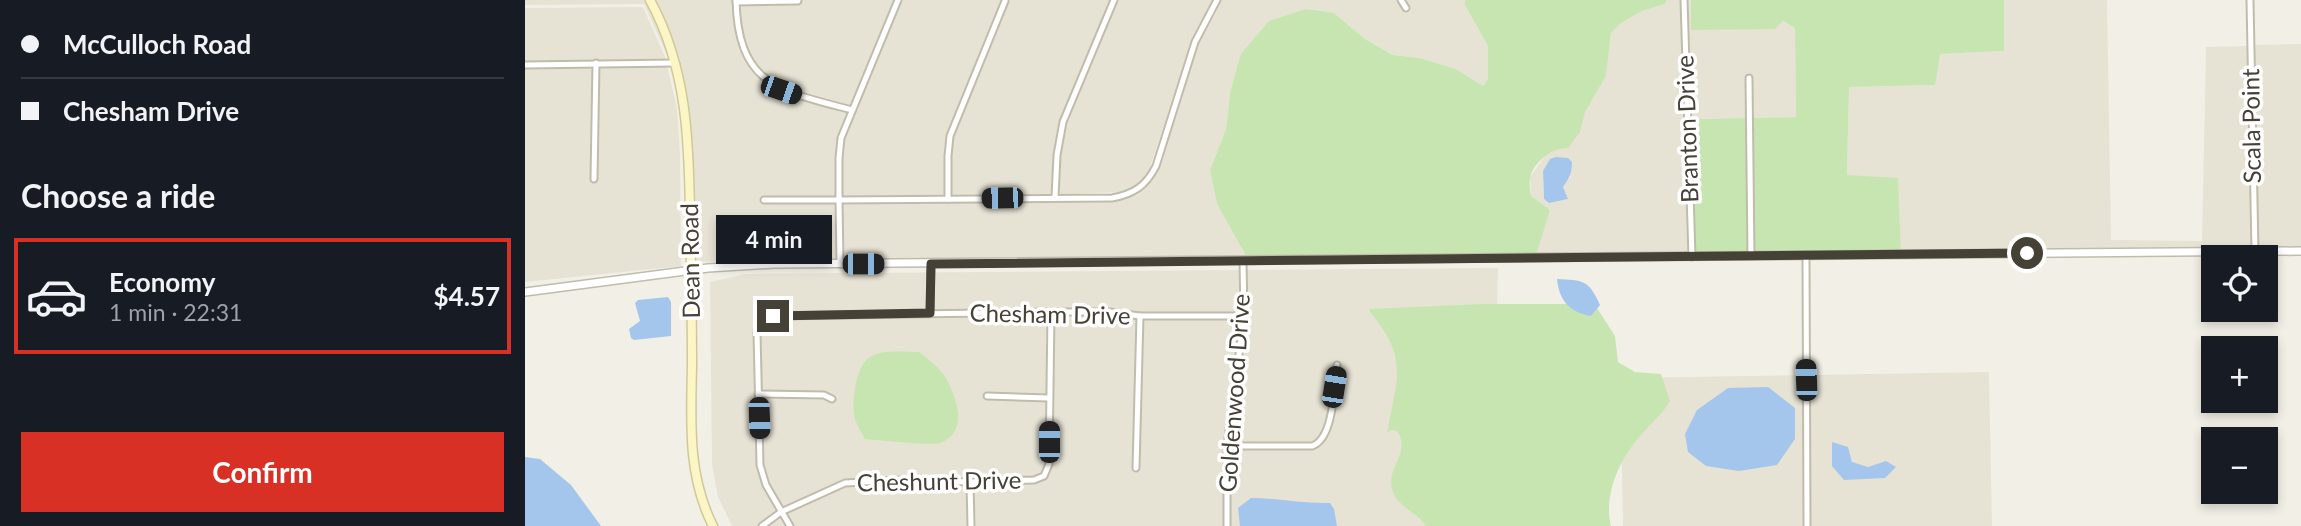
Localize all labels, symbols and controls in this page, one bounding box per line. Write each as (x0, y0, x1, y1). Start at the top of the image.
text: McCulloch Road (63, 28, 251, 60)
street label: Branton Drive (1669, 55, 1704, 203)
street label: Scala Point (2235, 68, 2266, 184)
car (758, 73, 805, 107)
text: Chesham Drive (63, 95, 239, 127)
text: Choose a ride (21, 176, 215, 215)
car (981, 187, 1024, 209)
street label: Dean Road (674, 203, 705, 319)
callout: 4 min (715, 215, 831, 264)
text: 4 min (745, 225, 803, 253)
route start (2011, 237, 2043, 269)
map controls (2201, 245, 2278, 504)
button: locate (2201, 245, 2278, 322)
car (843, 254, 885, 275)
icon: car (25, 265, 88, 328)
text: Economy (109, 266, 215, 298)
text: $4.57 (434, 280, 500, 312)
street label: Goldenwood Drive (1212, 293, 1255, 493)
text: 1 min · 22:31 (109, 298, 242, 326)
street label: Chesham Drive (969, 298, 1131, 329)
route end (757, 300, 789, 332)
button: + (2201, 336, 2278, 413)
car (1795, 359, 1818, 401)
car (1321, 365, 1348, 409)
car (748, 397, 771, 439)
car (1039, 421, 1060, 463)
button: − (2201, 427, 2278, 504)
button: Confirm (21, 432, 504, 512)
street label: Cheshunt Drive (857, 465, 1021, 496)

